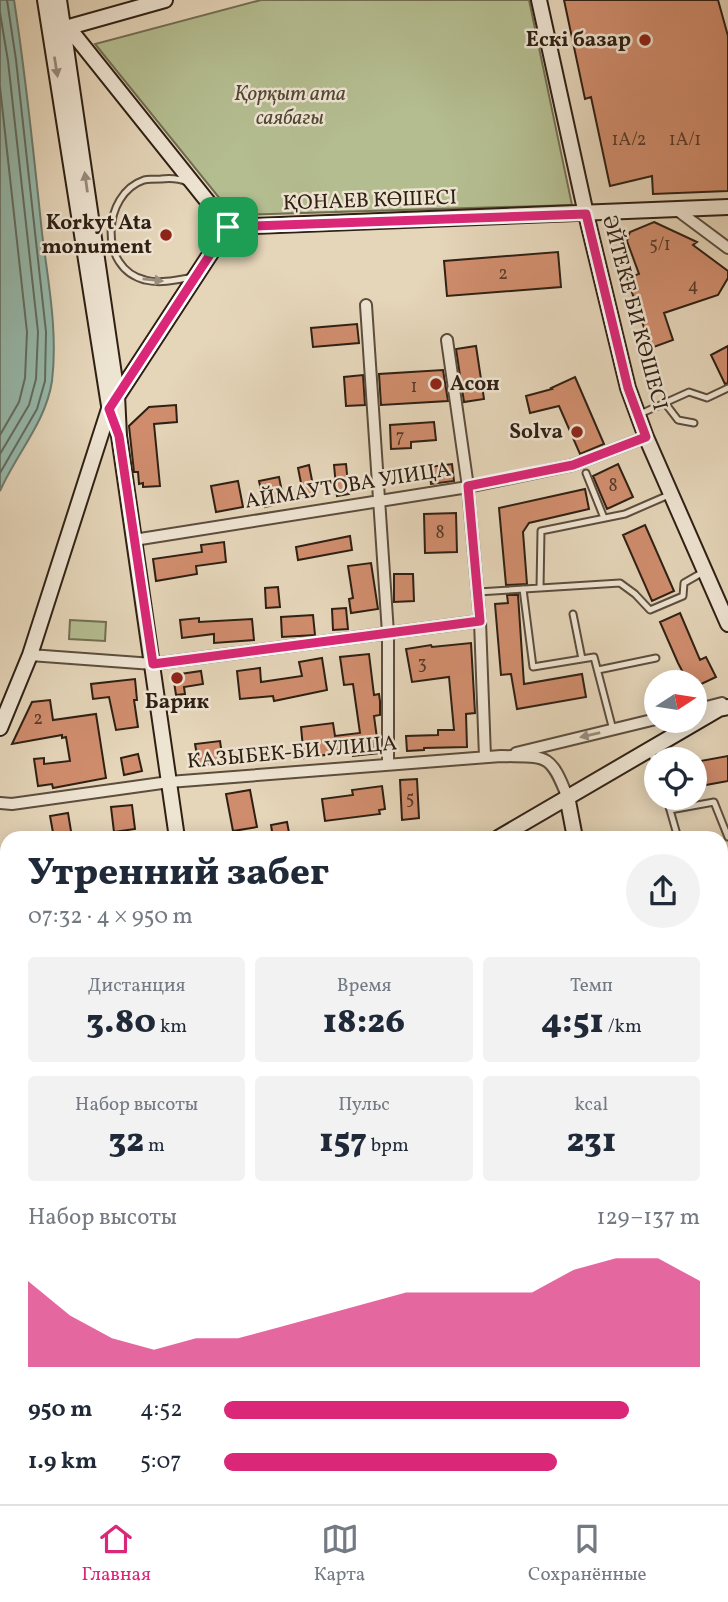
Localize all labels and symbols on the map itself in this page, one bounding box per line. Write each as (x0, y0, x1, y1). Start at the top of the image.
place label: Ескі базар (526, 26, 631, 55)
marker: Ескі базар (637, 32, 653, 48)
one-way arrow (51, 56, 62, 78)
park label: Қорқыт ата саябағы (234, 80, 346, 133)
house number: 1А/2 (612, 128, 647, 153)
house number: 1А/1 (669, 128, 701, 153)
one-way arrow (81, 171, 92, 193)
street label: ҚОНАЕВ КӨШЕСІ (282, 183, 458, 219)
pin (198, 197, 258, 257)
place label: Korkyt Ata monument (42, 209, 152, 262)
street label: ӘЙТЕКЕ БИ КӨШЕСІ (594, 212, 674, 414)
marker: Korkyt Ata monument (158, 227, 174, 243)
house number: 5/1 (649, 233, 671, 258)
house number: 2 (498, 262, 508, 287)
house number: 4 (688, 274, 698, 299)
one-way arrow (142, 275, 164, 286)
place label: Асон (450, 370, 500, 399)
house number: 1 (411, 375, 417, 400)
marker: Асон (428, 376, 444, 392)
place label: Solva (509, 418, 563, 447)
marker: Solva (569, 424, 585, 440)
house number: 7 (396, 425, 404, 450)
street label: АЙМАУТОВА УЛИЦА (243, 455, 453, 517)
house number: 8 (608, 474, 618, 499)
house number: 8 (435, 521, 445, 546)
house number: 3 (417, 652, 427, 677)
marker: Барик (169, 670, 185, 686)
north arrow (644, 670, 707, 733)
place label: Барик (145, 688, 210, 717)
house number: 2 (33, 707, 43, 732)
street label: КАЗЫБЕК-БИ УЛИЦА (186, 729, 399, 777)
one-way arrow (579, 730, 601, 741)
house number: 5 (406, 787, 414, 812)

